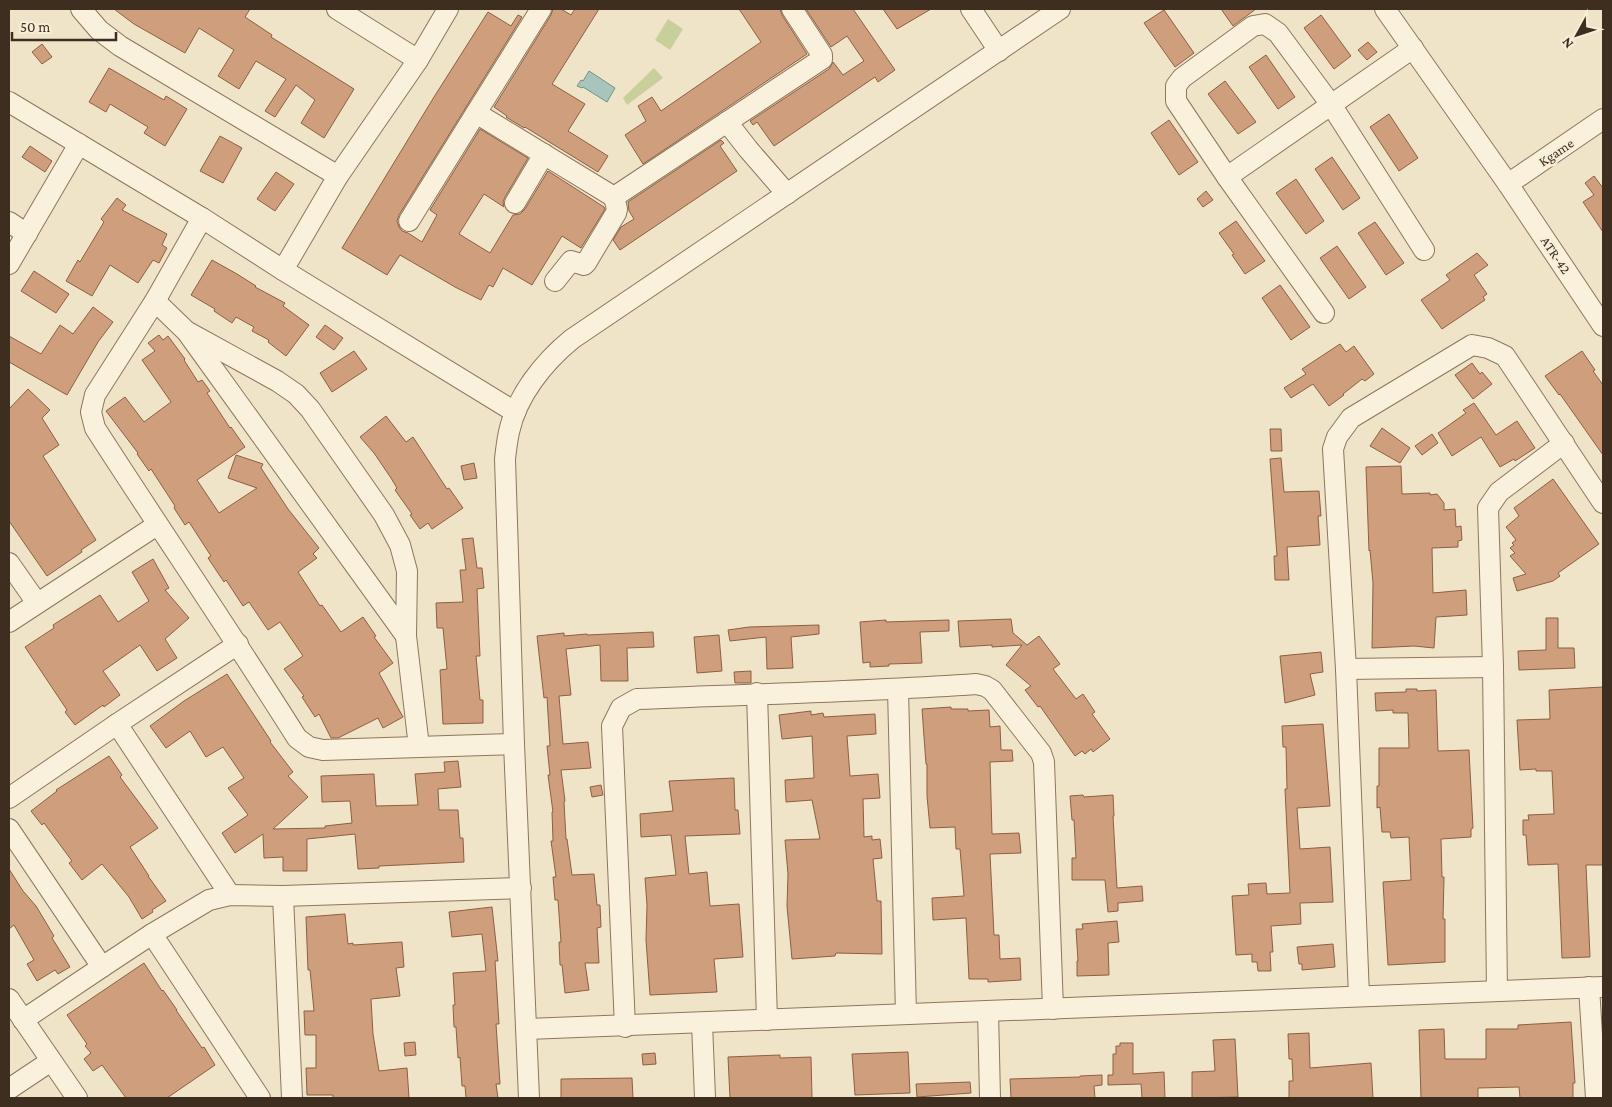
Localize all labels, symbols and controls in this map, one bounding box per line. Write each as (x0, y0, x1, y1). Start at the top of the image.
scale bar (12, 10, 116, 42)
north arrow (1552, 10, 1602, 60)
text: 50 m (20, 19, 50, 35)
text: N (1558, 34, 1576, 52)
street label: Kgame (1536, 135, 1576, 169)
street label: ATR-42 (1538, 233, 1574, 277)

